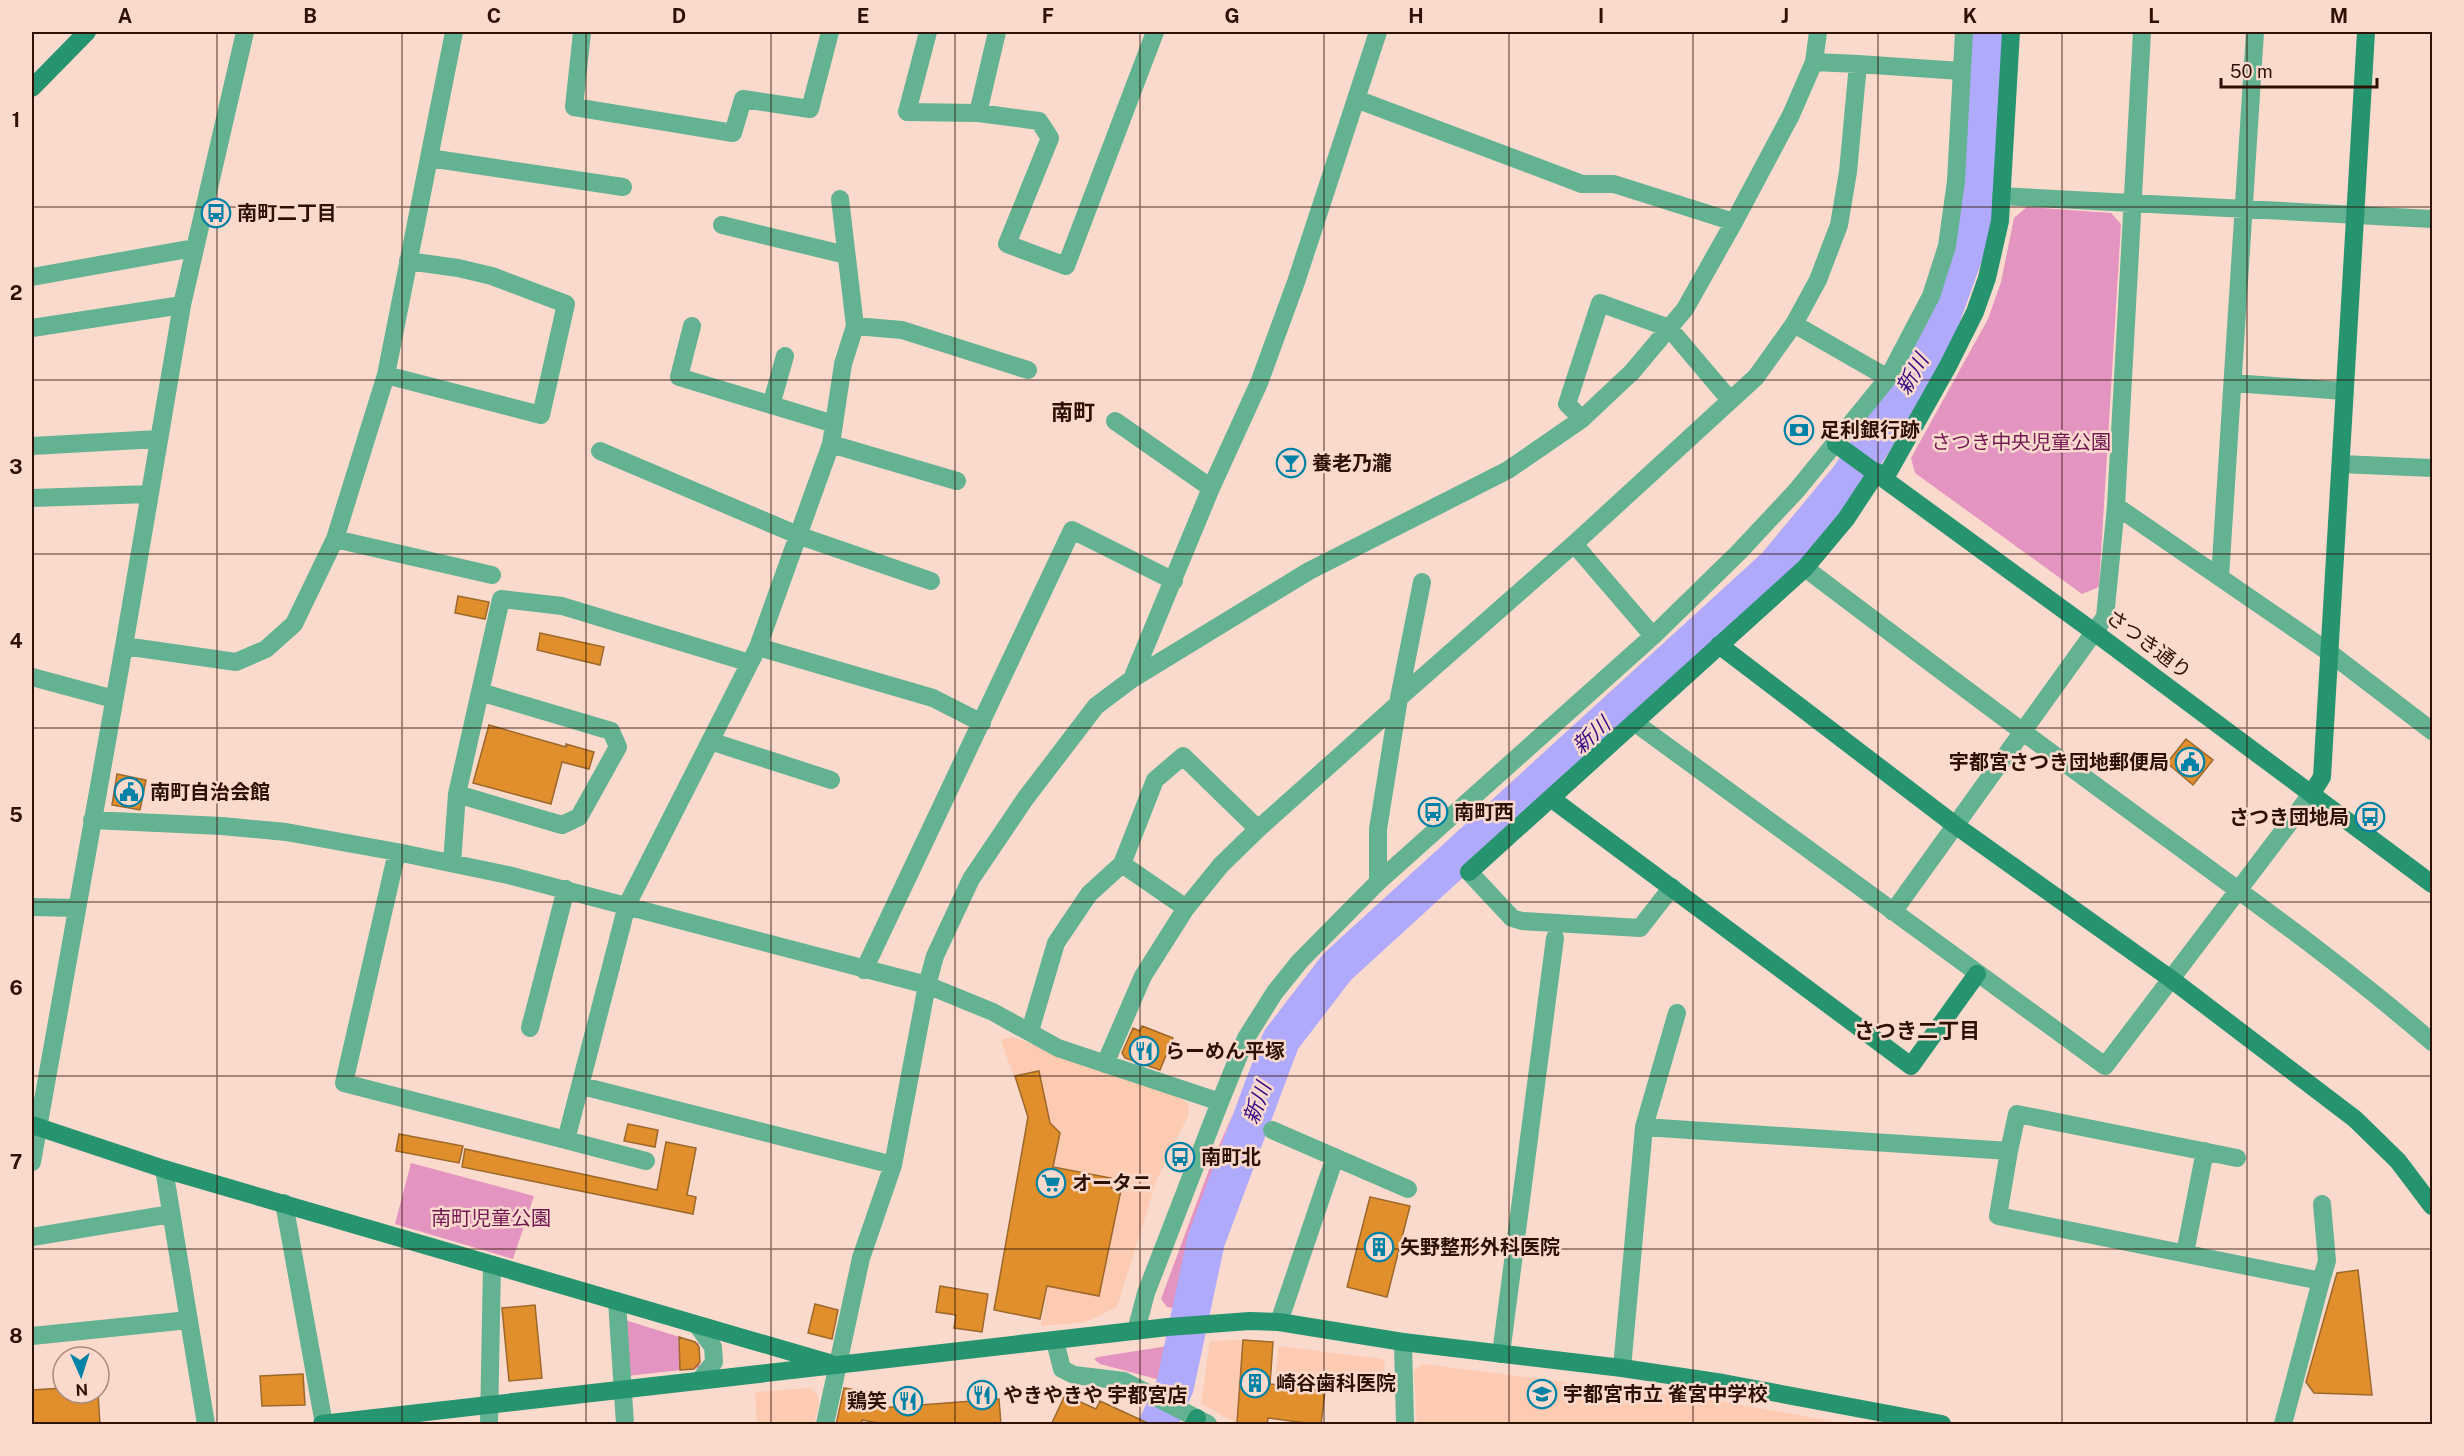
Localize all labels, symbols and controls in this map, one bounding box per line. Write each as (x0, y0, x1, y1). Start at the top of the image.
text: A (118, 4, 132, 28)
text: B (303, 4, 317, 28)
text: C (487, 4, 501, 28)
text: D (672, 4, 686, 28)
text: E (857, 4, 869, 28)
text: F (1042, 4, 1054, 28)
text: G (1224, 4, 1240, 28)
text: H (1408, 4, 1424, 28)
text: I (1598, 4, 1604, 28)
text: J (1781, 4, 1789, 28)
text: K (1963, 4, 1977, 28)
text: L (2148, 4, 2160, 28)
text: M (2330, 4, 2348, 28)
scale bar (2221, 51, 2377, 89)
text: 50 m (2230, 61, 2273, 82)
text: 1 (12, 108, 20, 132)
bus stop icon: 南町二丁目 (200, 197, 232, 229)
place label: 南町二丁目 (237, 201, 337, 225)
text: 2 (10, 281, 22, 305)
water label: 新川 (1891, 348, 1934, 398)
district label: 南町 (1051, 399, 1095, 425)
bank icon: 足利銀行跡 (1783, 414, 1815, 446)
place label: 足利銀行跡 (1820, 418, 1920, 442)
park label: さつき中央児童公園 (1931, 430, 2111, 454)
bar icon: 養老乃瀧 (1275, 447, 1307, 479)
place label: 養老乃瀧 (1312, 451, 1392, 475)
text: 3 (9, 455, 23, 479)
street label: さつき通り (2102, 604, 2196, 684)
text: 4 (9, 629, 23, 653)
water label: 新川 (1567, 710, 1616, 758)
public building icon: 宇都宮さつき団地郵便局 (2174, 746, 2206, 778)
place label: 宇都宮さつき団地郵便局 (1949, 750, 2169, 774)
public building icon: 南町自治会館 (113, 776, 145, 808)
place label: 南町自治会館 (150, 780, 270, 804)
bus stop icon: 南町西 (1417, 796, 1449, 828)
place label: 南町西 (1454, 800, 1514, 824)
bus stop icon: さつき団地局 (2354, 801, 2386, 833)
text: 5 (9, 803, 23, 827)
place label: さつき団地局 (2229, 805, 2349, 829)
text: 6 (9, 976, 23, 1000)
district label: さつき二丁目 (1854, 1018, 1980, 1043)
restaurant icon: らーめん平塚 (1128, 1035, 1160, 1067)
place label: らーめん平塚 (1165, 1039, 1285, 1063)
water label: 新川 (1238, 1077, 1277, 1127)
bus stop icon: 南町北 (1164, 1141, 1196, 1173)
place label: 南町北 (1201, 1145, 1261, 1169)
text: 7 (10, 1150, 22, 1174)
supermarket icon: オータニ (1035, 1167, 1067, 1199)
place label: オータニ (1072, 1171, 1152, 1195)
park label: 南町児童公園 (431, 1206, 551, 1230)
building icon: 矢野整形外科医院 (1363, 1231, 1395, 1263)
place label: 矢野整形外科医院 (1400, 1235, 1560, 1259)
text: 8 (9, 1324, 23, 1348)
north arrow (51, 1345, 111, 1405)
building icon: 崎谷歯科医院 (1239, 1367, 1271, 1399)
place label: 崎谷歯科医院 (1276, 1371, 1396, 1395)
school or university icon: 宇都宮市立 雀宮中学校 (1526, 1378, 1558, 1410)
restaurant icon: やきやきや 宇都宮店 (966, 1379, 998, 1411)
text: N (75, 1380, 89, 1399)
place label: 宇都宮市立 雀宮中学校 (1563, 1382, 1768, 1406)
place label: やきやきや 宇都宮店 (1003, 1383, 1188, 1407)
restaurant icon: 鶏笑 (892, 1385, 924, 1417)
place label: 鶏笑 (847, 1389, 887, 1413)

